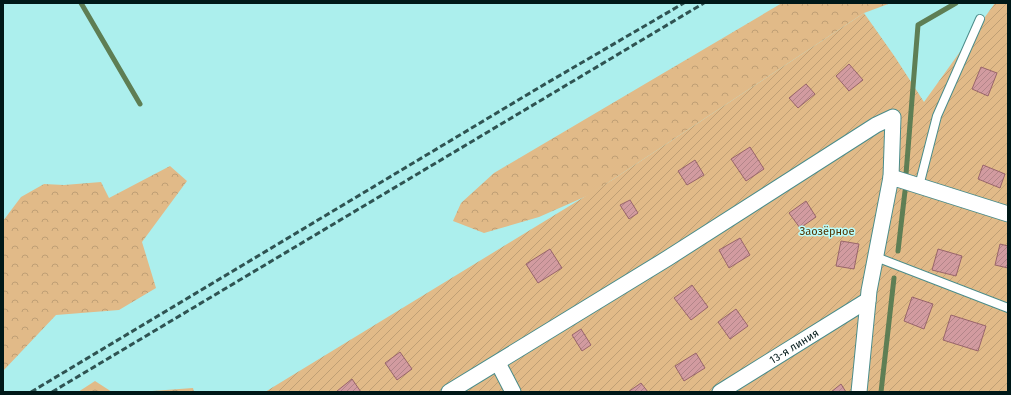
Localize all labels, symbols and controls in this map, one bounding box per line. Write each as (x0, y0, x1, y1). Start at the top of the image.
park label: Заозёрное (800, 225, 854, 238)
street label: 13-я линия (767, 326, 821, 366)

